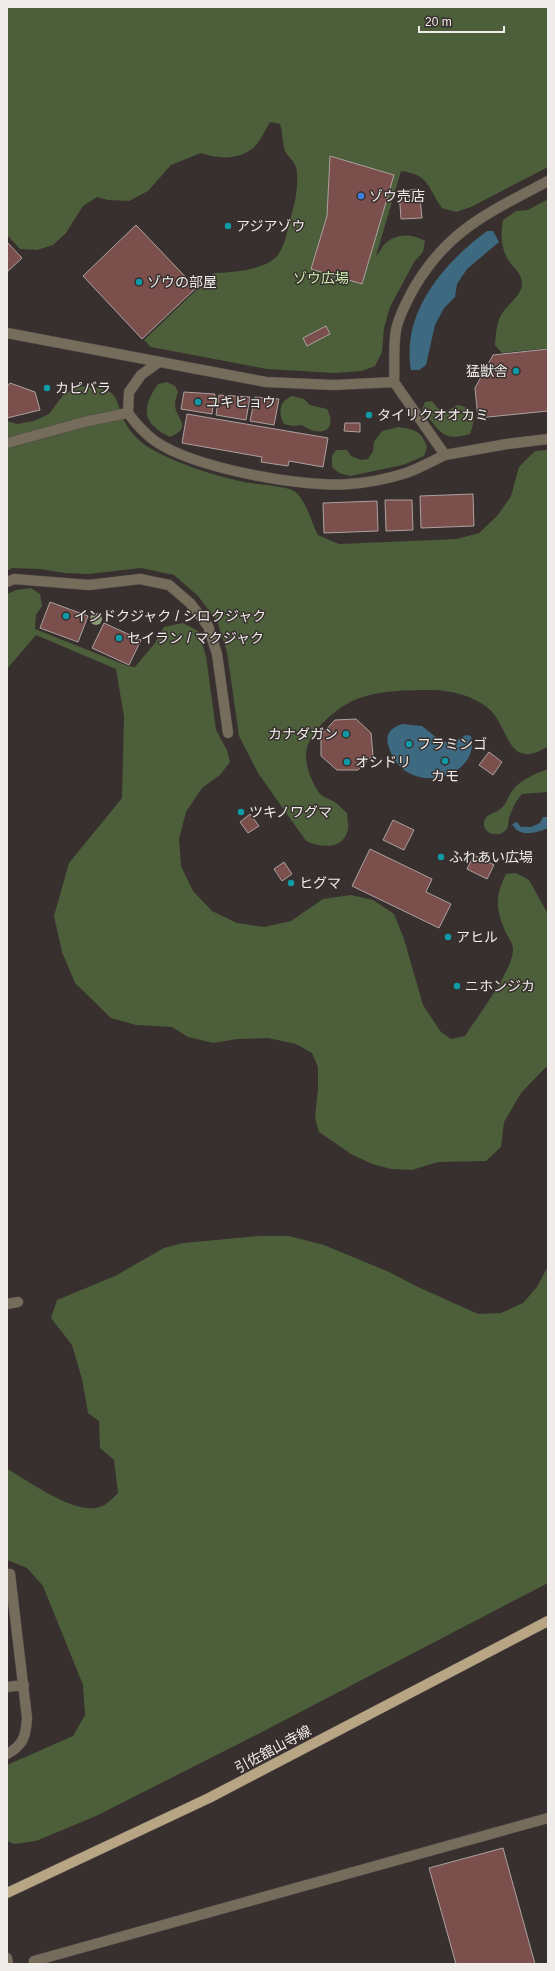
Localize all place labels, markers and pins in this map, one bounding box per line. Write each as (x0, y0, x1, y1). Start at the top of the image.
place label: ゾウ売店 (369, 188, 425, 204)
marker: ゾウ売店 (356, 191, 366, 201)
place label: アジアゾウ (236, 218, 305, 234)
marker: アジアゾウ (223, 221, 233, 231)
place label: ゾウの部屋 (147, 274, 217, 290)
marker: ゾウの部屋 (134, 277, 144, 287)
place label: 猛獣舎 (466, 363, 508, 379)
marker: 猛獣舎 (511, 366, 521, 376)
place label: カピバラ (55, 380, 111, 396)
marker: カピバラ (42, 383, 52, 393)
place label: ユキヒョウ (206, 394, 276, 410)
marker: ユキヒョウ (193, 397, 203, 407)
place label: タイリクオオカミ (377, 407, 489, 423)
marker: タイリクオオカミ (364, 410, 374, 420)
place label: インドクジャク / シロクジャク (74, 608, 266, 624)
marker: インドクジャク / シロクジャク (61, 611, 71, 621)
place label: セイラン / マクジャク (127, 630, 264, 646)
marker: セイラン / マクジャク (114, 633, 124, 643)
place label: カナダガン (268, 726, 338, 742)
marker: カナダガン (341, 729, 351, 739)
place label: フラミンゴ (417, 736, 487, 752)
marker: フラミンゴ (404, 739, 414, 749)
place label: オシドリ (355, 754, 411, 770)
marker: カモ (440, 756, 450, 766)
marker: オシドリ (342, 757, 352, 767)
place label: カモ (431, 768, 459, 784)
place label: ツキノワグマ (249, 804, 332, 820)
marker: ツキノワグマ (236, 807, 246, 817)
place label: ふれあい広場 (449, 849, 533, 865)
marker: ふれあい広場 (436, 852, 446, 862)
place label: ヒグマ (299, 875, 341, 891)
marker: ヒグマ (286, 878, 296, 888)
place label: アヒル (456, 929, 498, 945)
marker: アヒル (443, 932, 453, 942)
place label: ニホンジカ (465, 978, 535, 994)
marker: ニホンジカ (452, 981, 462, 991)

